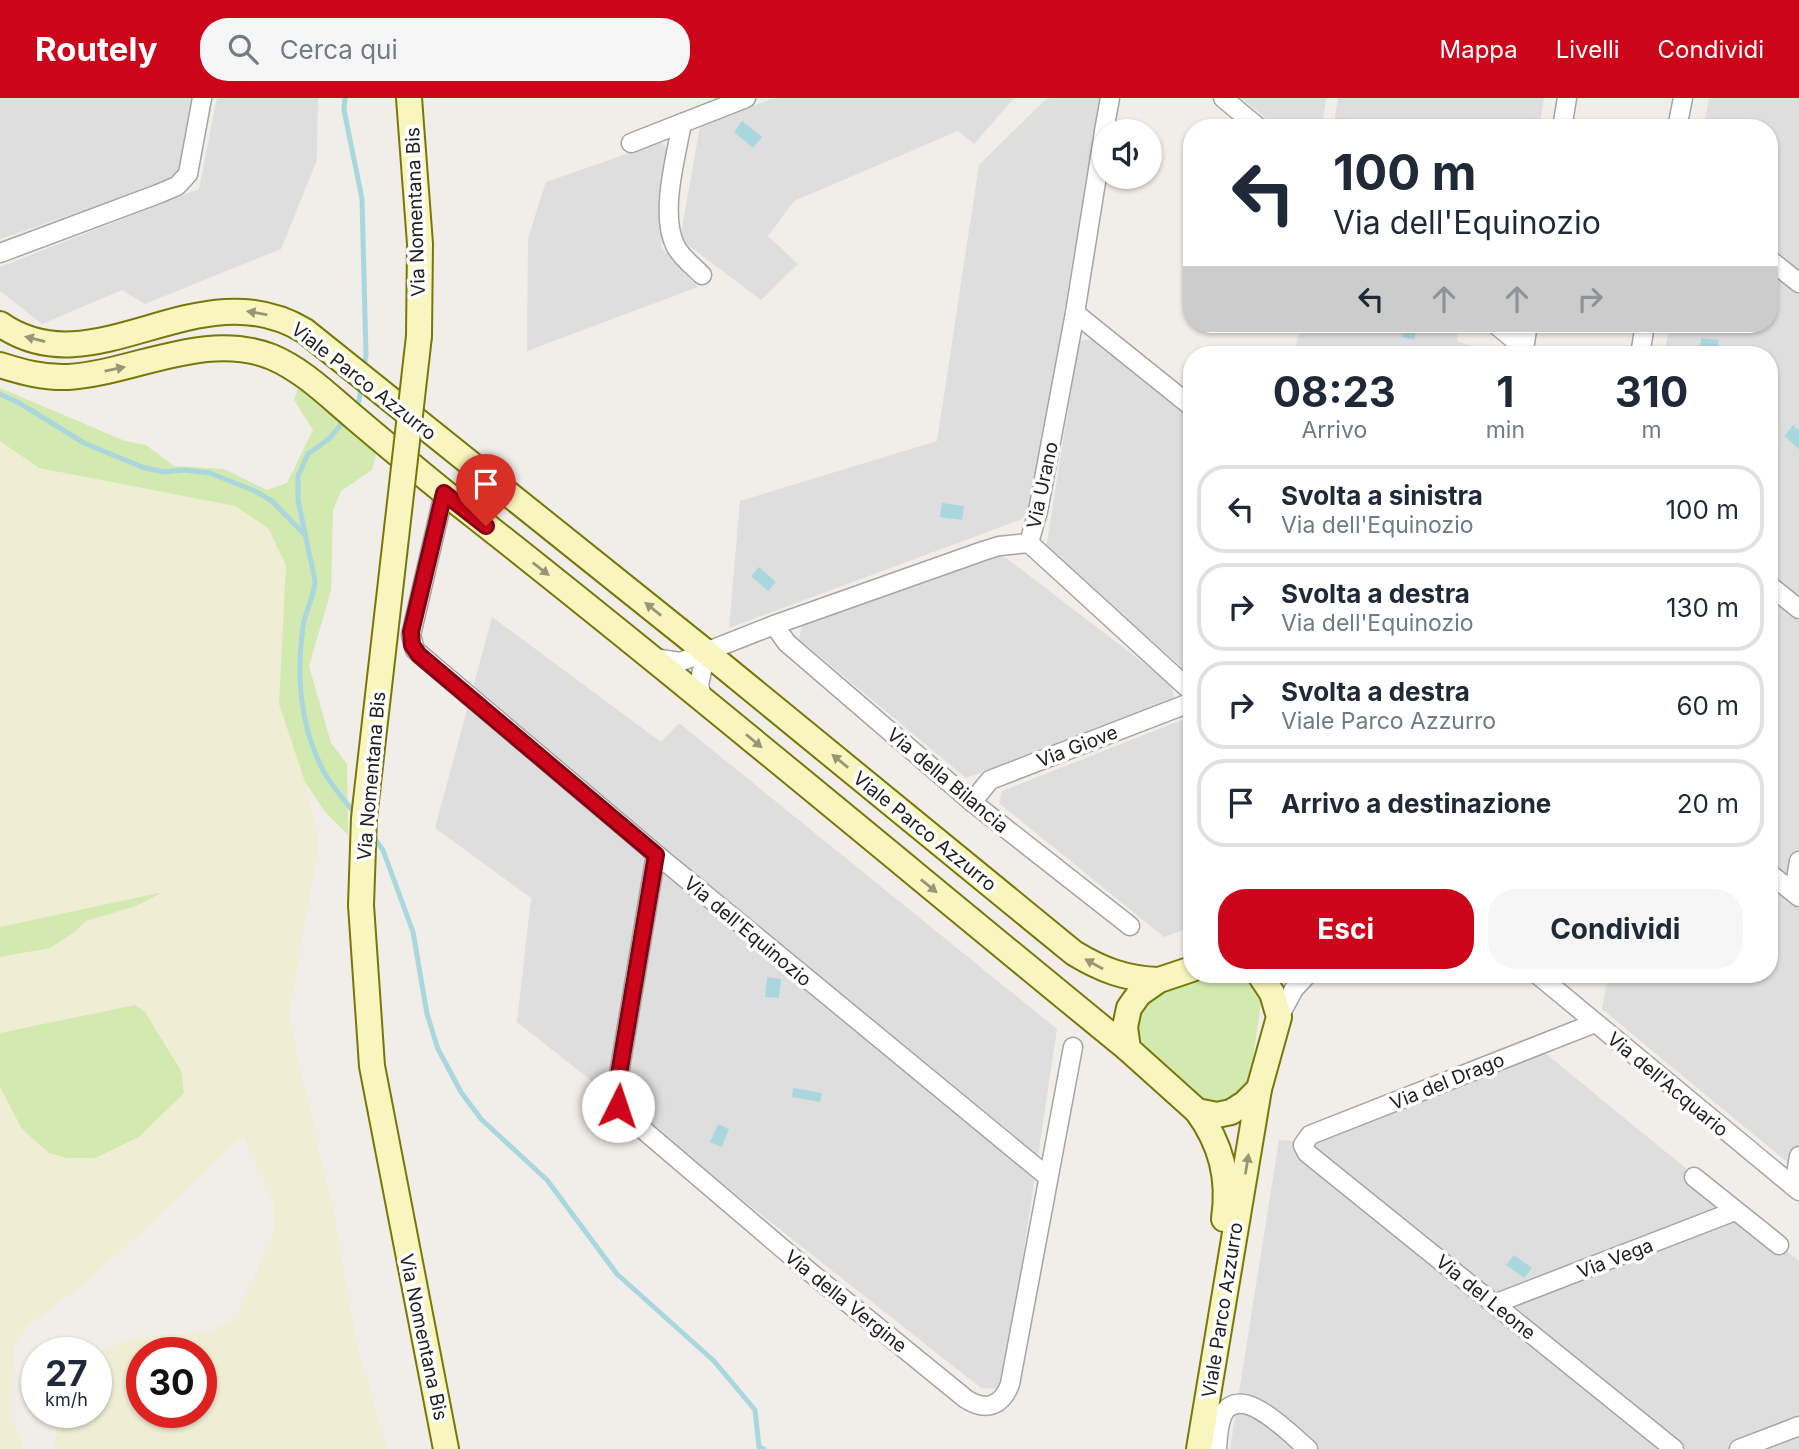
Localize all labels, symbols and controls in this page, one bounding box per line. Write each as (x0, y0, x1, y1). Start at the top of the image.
search box (200, 18, 690, 81)
text: Routely (35, 29, 158, 69)
icon: search (224, 30, 262, 68)
text: Cerca qui (280, 34, 398, 65)
text: Mappa (1439, 35, 1518, 64)
text: Livelli (1556, 35, 1620, 64)
text: Condividi (1658, 35, 1764, 64)
map controls (1092, 119, 1162, 189)
button: sound (1092, 119, 1162, 189)
street label: Via Nomentana Bis (401, 127, 430, 297)
text: 100 m (1333, 143, 1477, 202)
icon: left (1218, 147, 1309, 238)
text: Via dell'Equinozio (1333, 203, 1601, 242)
icon: left (1352, 280, 1390, 318)
icon: ahead (1425, 280, 1463, 318)
icon: ahead (1498, 280, 1536, 318)
icon: right (1571, 280, 1609, 318)
one-way arrow (246, 307, 268, 318)
street label: Viale Parco Azzurro (287, 318, 441, 445)
one-way arrow (23, 333, 45, 344)
one-way arrow (104, 364, 126, 375)
text: 08:23 (1273, 366, 1396, 417)
text: 1 (1496, 366, 1514, 417)
text: 310 (1615, 366, 1688, 417)
text: Arrivo (1301, 416, 1367, 444)
text: min (1486, 416, 1525, 444)
text: m (1641, 416, 1662, 444)
street label: Via Urano (1022, 440, 1063, 531)
pin (456, 454, 516, 526)
icon: arrive (467, 465, 505, 503)
text: Svolta a sinistra (1281, 480, 1483, 511)
icon: left (1222, 490, 1260, 528)
text: 100 m (1666, 494, 1739, 525)
text: Via dell'Equinozio (1281, 511, 1474, 539)
one-way arrow (532, 562, 550, 577)
text: Svolta a destra (1281, 578, 1470, 609)
icon: right (1222, 588, 1260, 626)
text: 130 m (1666, 592, 1739, 623)
one-way arrow (645, 602, 663, 617)
text: Via dell'Equinozio (1281, 609, 1474, 637)
text: Svolta a destra (1281, 676, 1470, 707)
icon: right (1222, 686, 1260, 724)
text: 60 m (1676, 690, 1739, 721)
street label: Via Nomentana Bis (353, 691, 390, 862)
text: Viale Parco Azzurro (1281, 707, 1496, 735)
street label: Via Giove (1033, 721, 1121, 772)
street label: Via della Bilancia (882, 723, 1013, 838)
one-way arrow (745, 733, 763, 749)
one-way arrow (831, 754, 848, 769)
street label: Viale Parco Azzurro (848, 767, 1001, 896)
icon: arrive (1222, 784, 1260, 822)
text: Arrivo a destinazione (1281, 788, 1551, 819)
text: 20 m (1677, 788, 1739, 819)
street label: Via dell'Equinozio (679, 871, 816, 991)
one-way arrow (920, 879, 938, 894)
button: Esci (1218, 889, 1474, 969)
button: Condividi (1488, 889, 1743, 969)
one-way arrow (1084, 958, 1103, 970)
street label: Via dell'Acquario (1603, 1027, 1733, 1142)
street label: Via del Drago (1387, 1048, 1508, 1115)
position arrow (581, 1069, 655, 1143)
one-way arrow (1242, 1153, 1253, 1175)
street label: Viale Parco Azzurro (1197, 1221, 1248, 1400)
street label: Via Vega (1574, 1234, 1656, 1283)
street label: Via della Vergine (780, 1245, 911, 1358)
street label: Via del Leone (1431, 1250, 1540, 1345)
street label: Via Nomentana Bis (395, 1252, 452, 1422)
speed limit sign: 30 (126, 1337, 217, 1428)
text: 27 (45, 1352, 88, 1394)
text: km/h (45, 1389, 88, 1410)

